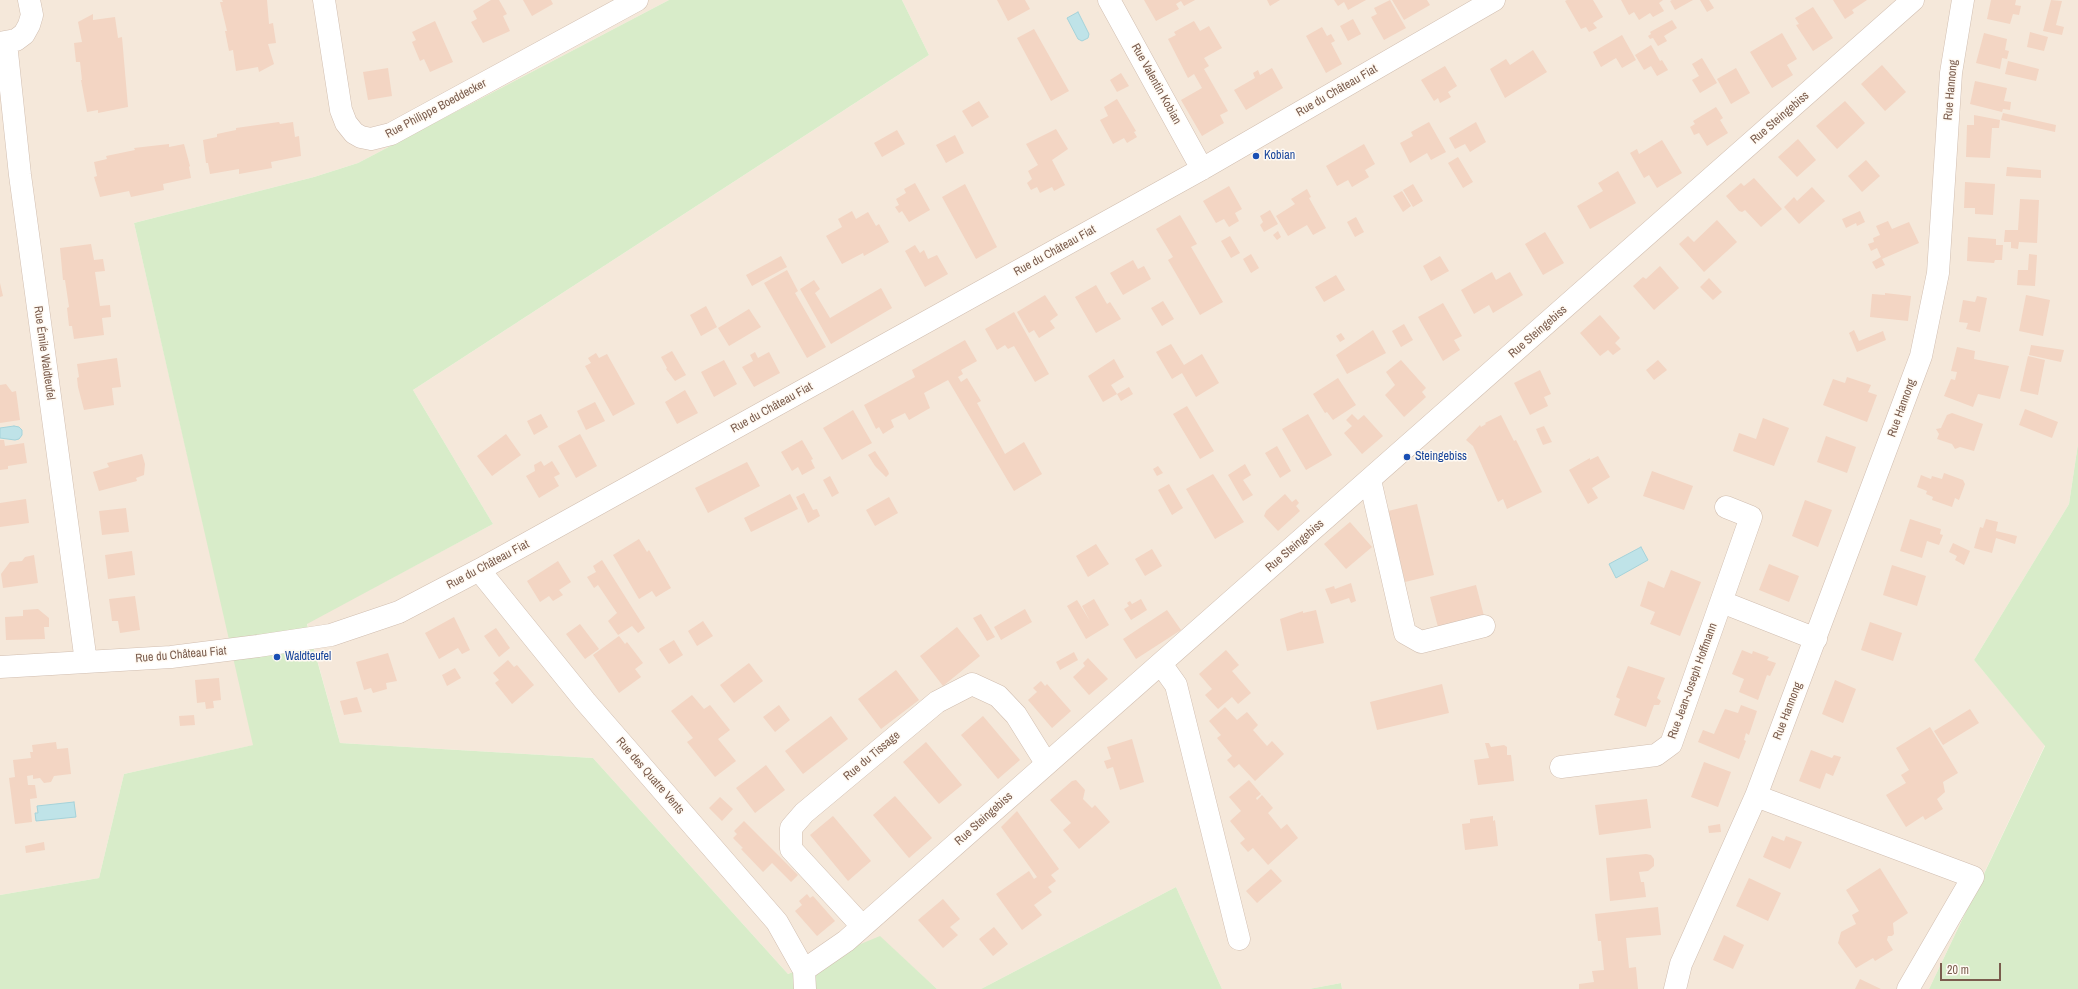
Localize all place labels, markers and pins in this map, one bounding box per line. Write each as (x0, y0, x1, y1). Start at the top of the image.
place label: Kobian (1264, 149, 1295, 163)
marker: Kobian (1251, 151, 1261, 161)
place label: Steingebiss (1415, 450, 1467, 464)
marker: Steingebiss (1402, 452, 1412, 462)
place label: Waldteufel (285, 650, 331, 664)
marker: Waldteufel (272, 652, 282, 662)

